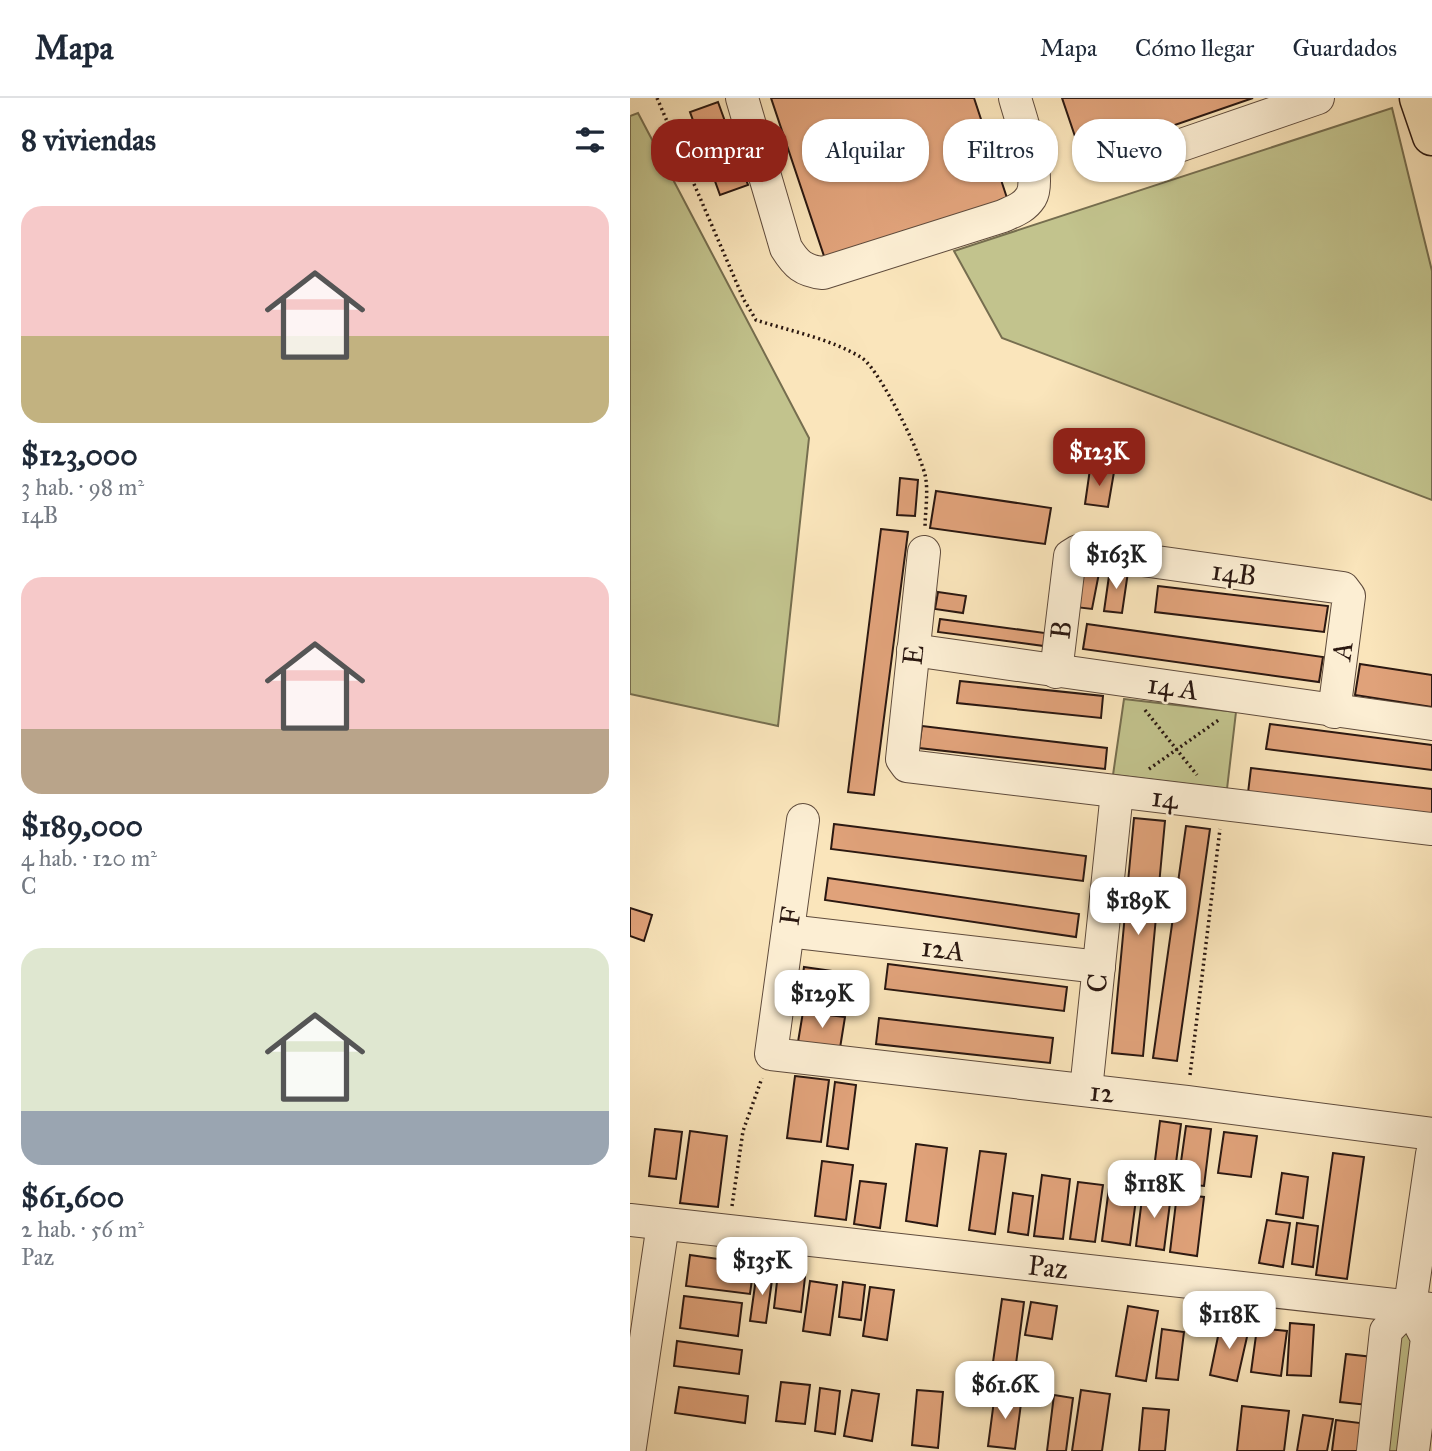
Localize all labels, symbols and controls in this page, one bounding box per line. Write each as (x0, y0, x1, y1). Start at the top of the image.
text: Mapa (35, 28, 113, 68)
text: Mapa (1040, 33, 1097, 63)
text: Cómo llegar (1135, 33, 1254, 63)
text: Guardados (1292, 33, 1397, 63)
chip: Comprar (651, 119, 788, 182)
chip: Alquilar (802, 119, 929, 182)
chip: Filtros (943, 119, 1058, 182)
chip: Nuevo (1072, 119, 1186, 182)
icon: filters (571, 121, 609, 159)
text: 8 viviendas (21, 122, 156, 158)
icon: home (252, 252, 378, 378)
pin: $123K (1050, 428, 1148, 488)
text: $123,000 (21, 437, 138, 473)
text: $123K (1069, 437, 1129, 465)
text: 3 hab. · 98 m² (21, 473, 144, 501)
text: 14B (21, 501, 58, 529)
pin: $163K (1067, 532, 1165, 591)
text: $163K (1086, 540, 1146, 568)
street label: 14B (1209, 553, 1259, 593)
street label: B (1043, 619, 1079, 641)
icon: home (252, 623, 378, 749)
street label: A (1323, 639, 1361, 663)
street label: E (895, 643, 931, 667)
street label: 14 A (1145, 666, 1201, 708)
street label: 14 (1150, 779, 1182, 817)
text: $189,000 (21, 808, 143, 844)
text: 4 hab. · 120 m² (21, 844, 157, 872)
text: C (21, 872, 37, 900)
pin: $189K (1089, 878, 1187, 937)
text: $189K (1106, 886, 1170, 914)
street label: F (771, 904, 809, 928)
street label: 12A (919, 929, 967, 969)
pin: $129K (773, 970, 871, 1030)
street label: C (1079, 972, 1115, 994)
text: $129K (791, 979, 853, 1007)
icon: home (252, 994, 378, 1120)
street label: 12 (1088, 1073, 1116, 1111)
pin: $118K (1105, 1160, 1203, 1220)
text: $118K (1124, 1169, 1184, 1197)
text: $61,600 (21, 1179, 124, 1215)
text: 2 hab. · 56 m² (21, 1215, 144, 1243)
pin: $135K (713, 1238, 811, 1297)
text: Paz (21, 1243, 54, 1271)
text: $135K (732, 1246, 792, 1274)
street label: Paz (1026, 1247, 1070, 1287)
pin: $118K (1180, 1292, 1278, 1351)
text: $118K (1199, 1300, 1259, 1328)
pin: $61.6K (948, 1362, 1062, 1421)
text: $61.6K (971, 1370, 1039, 1398)

